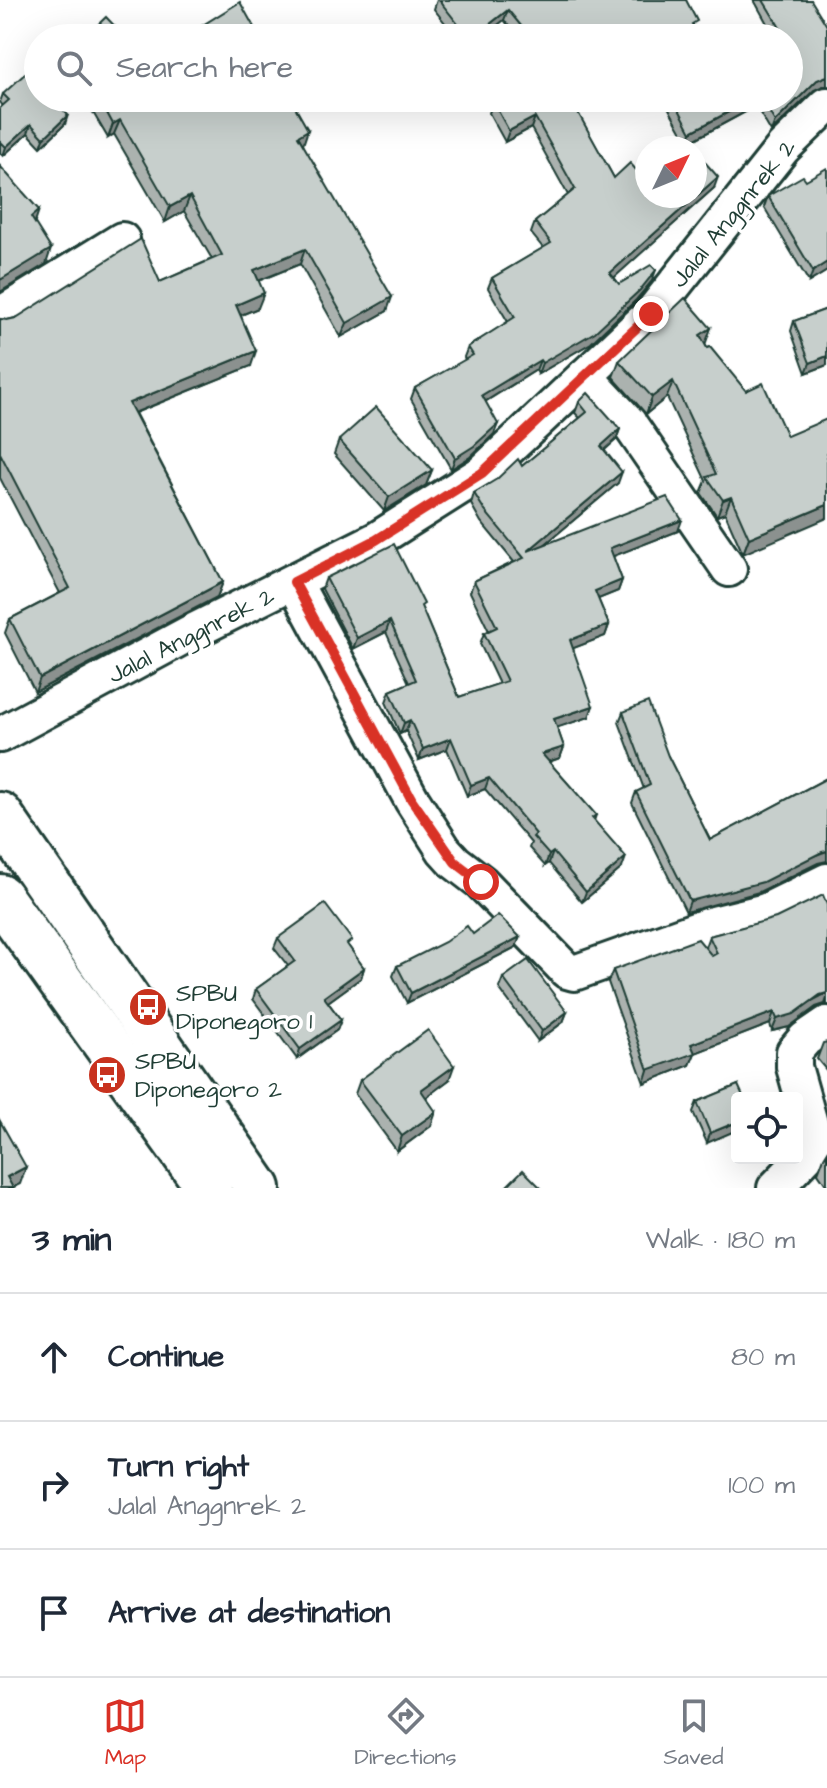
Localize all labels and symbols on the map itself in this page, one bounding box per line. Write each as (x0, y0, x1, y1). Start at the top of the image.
street label: Jalal Anggnrek 2 (663, 132, 805, 296)
north arrow (635, 136, 707, 208)
route end (633, 296, 669, 332)
street label: Jalal Anggnrek 2 (102, 579, 281, 693)
route start (463, 864, 499, 900)
place label: SPBU Diponegoro 1 (176, 977, 312, 1040)
bus stop icon: SPBU Diponegoro 1 (127, 986, 169, 1028)
place label: SPBU Diponegoro 2 (135, 1045, 282, 1108)
bus stop icon: SPBU Diponegoro 2 (86, 1054, 128, 1096)

